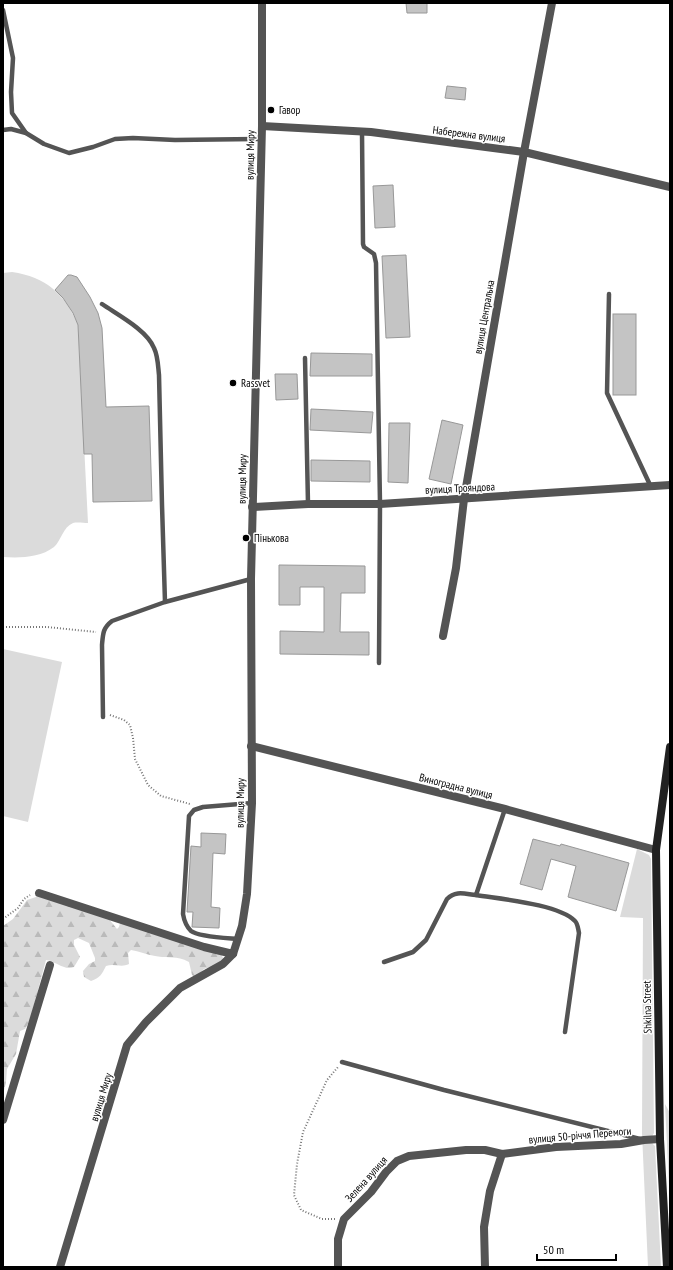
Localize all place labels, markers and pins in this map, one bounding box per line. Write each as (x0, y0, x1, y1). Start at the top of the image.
place label: Гавор (279, 103, 301, 117)
marker: Гавор (266, 105, 276, 115)
place label: Rassvet (241, 376, 270, 390)
marker: Rassvet (228, 378, 238, 388)
place label: Пінькова (254, 531, 289, 545)
marker: Пінькова (241, 533, 251, 543)

